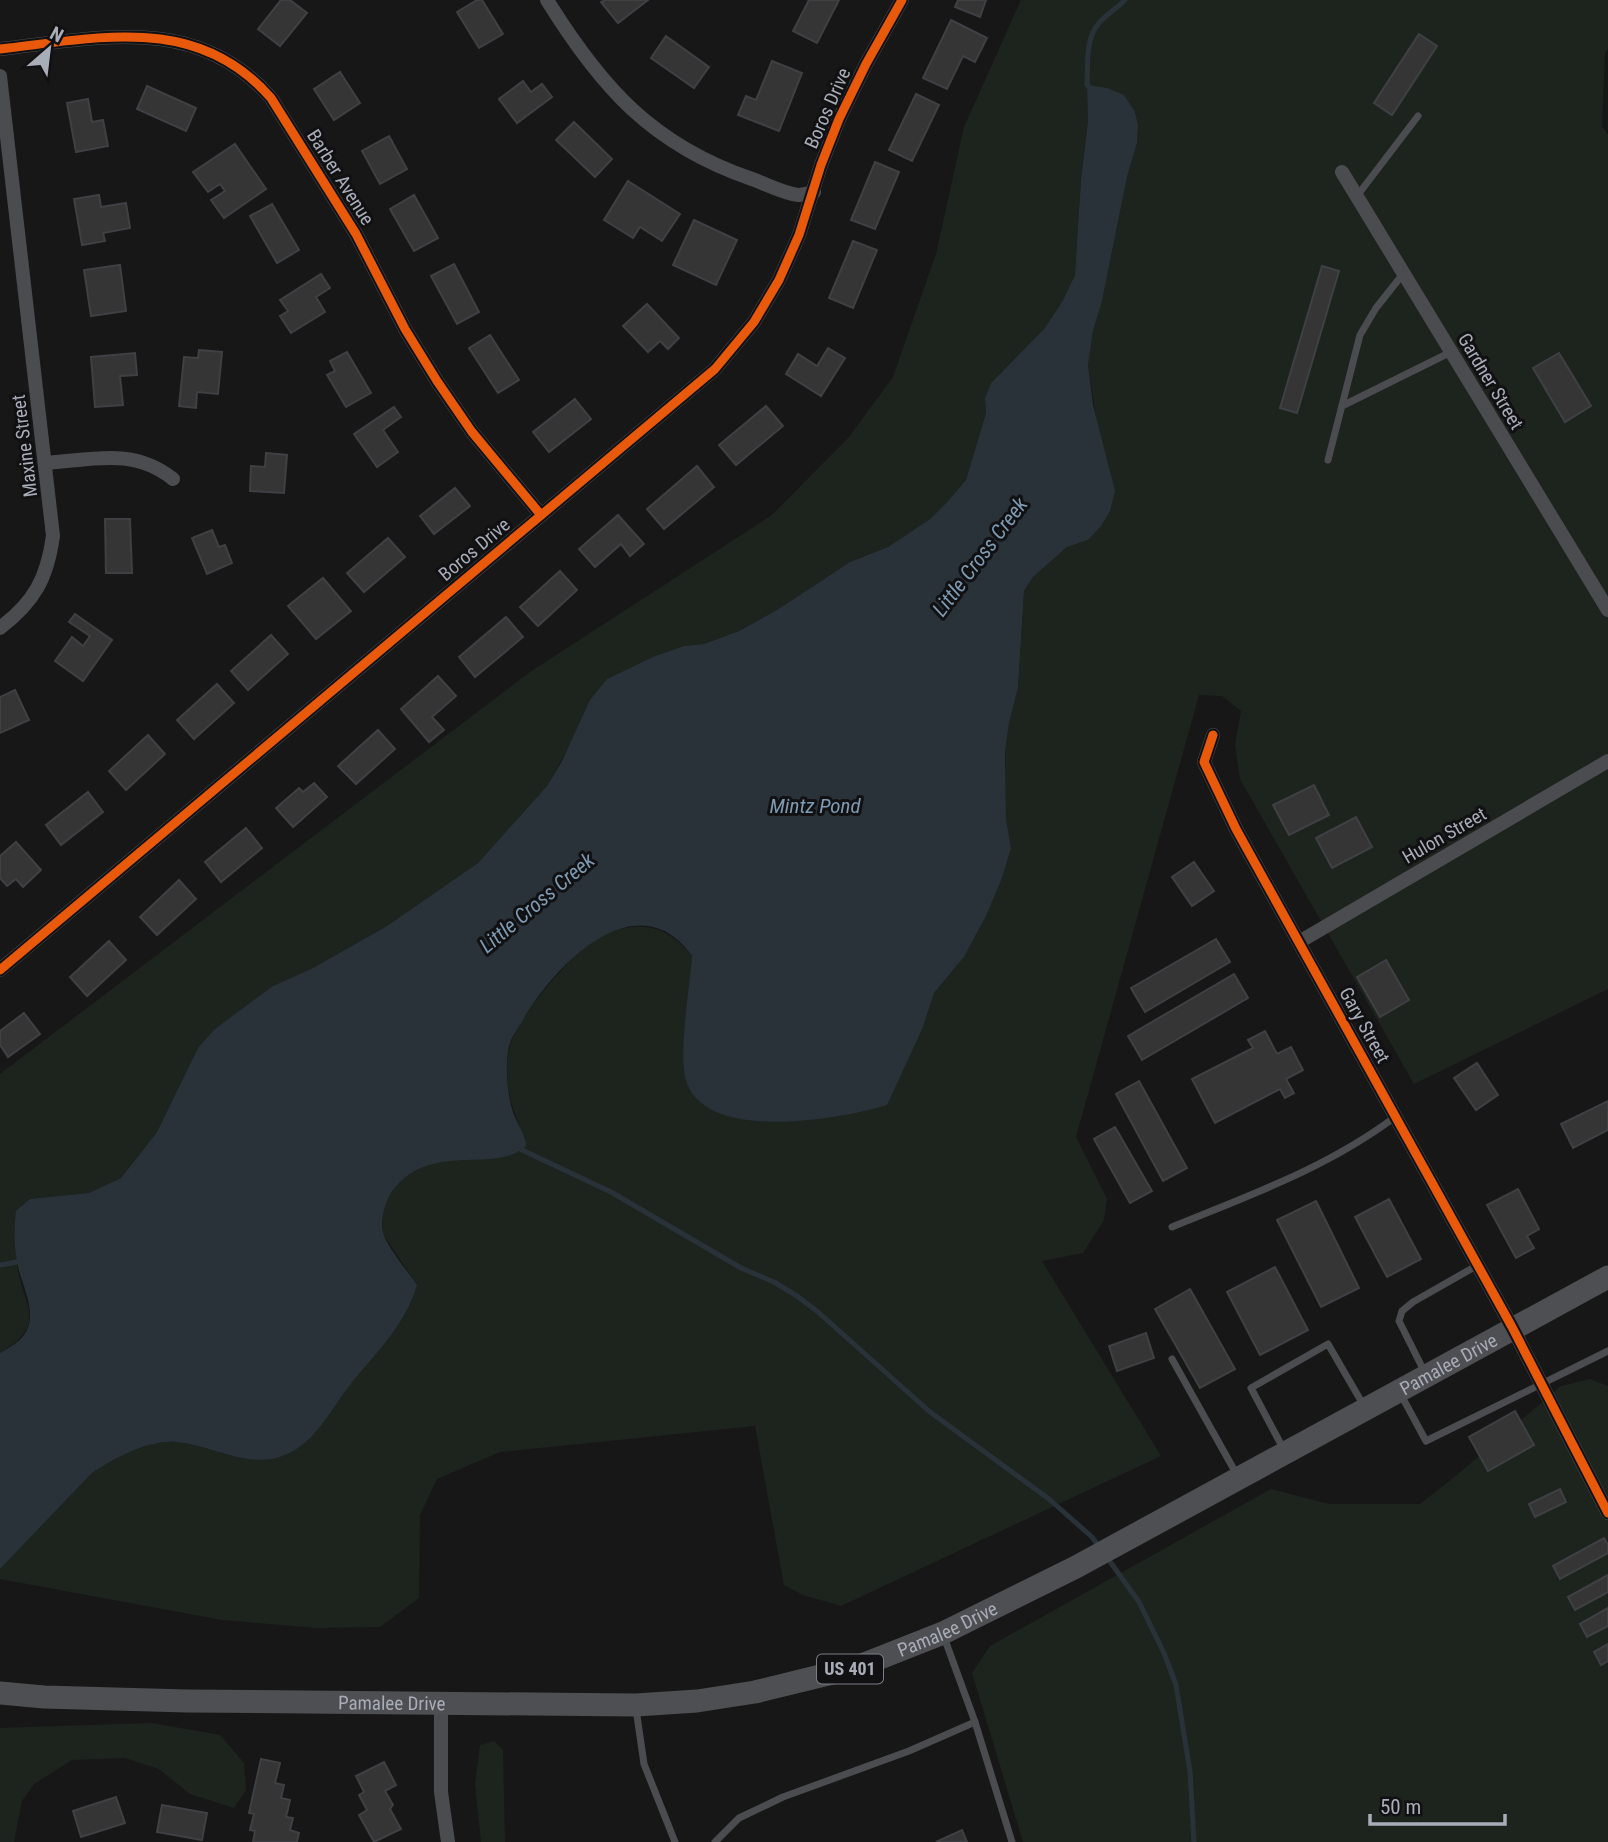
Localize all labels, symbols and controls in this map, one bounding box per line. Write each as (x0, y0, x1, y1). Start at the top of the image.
north arrow (14, 14, 84, 84)
text: N (46, 22, 67, 47)
street label: Boros Drive (799, 64, 855, 152)
street label: Barber Avenue (302, 125, 379, 229)
street label: Gardner Street (1453, 329, 1528, 434)
street label: Maxine Street (7, 393, 42, 499)
water label: Little Cross Creek (928, 492, 1033, 621)
street label: Boros Drive (434, 513, 515, 586)
water label: Mintz Pond (769, 794, 861, 818)
street label: Hulon Street (1398, 802, 1490, 869)
water label: Little Cross Creek (475, 848, 600, 958)
street label: Gary Street (1334, 983, 1395, 1067)
street label: Pamalee Drive (1396, 1329, 1501, 1400)
street label: Pamalee Drive (894, 1597, 1001, 1662)
road number: US 401 (817, 1654, 883, 1684)
street label: Pamalee Drive (338, 1691, 446, 1715)
scale bar (1370, 1783, 1505, 1827)
text: 50 m (1380, 1795, 1421, 1819)

